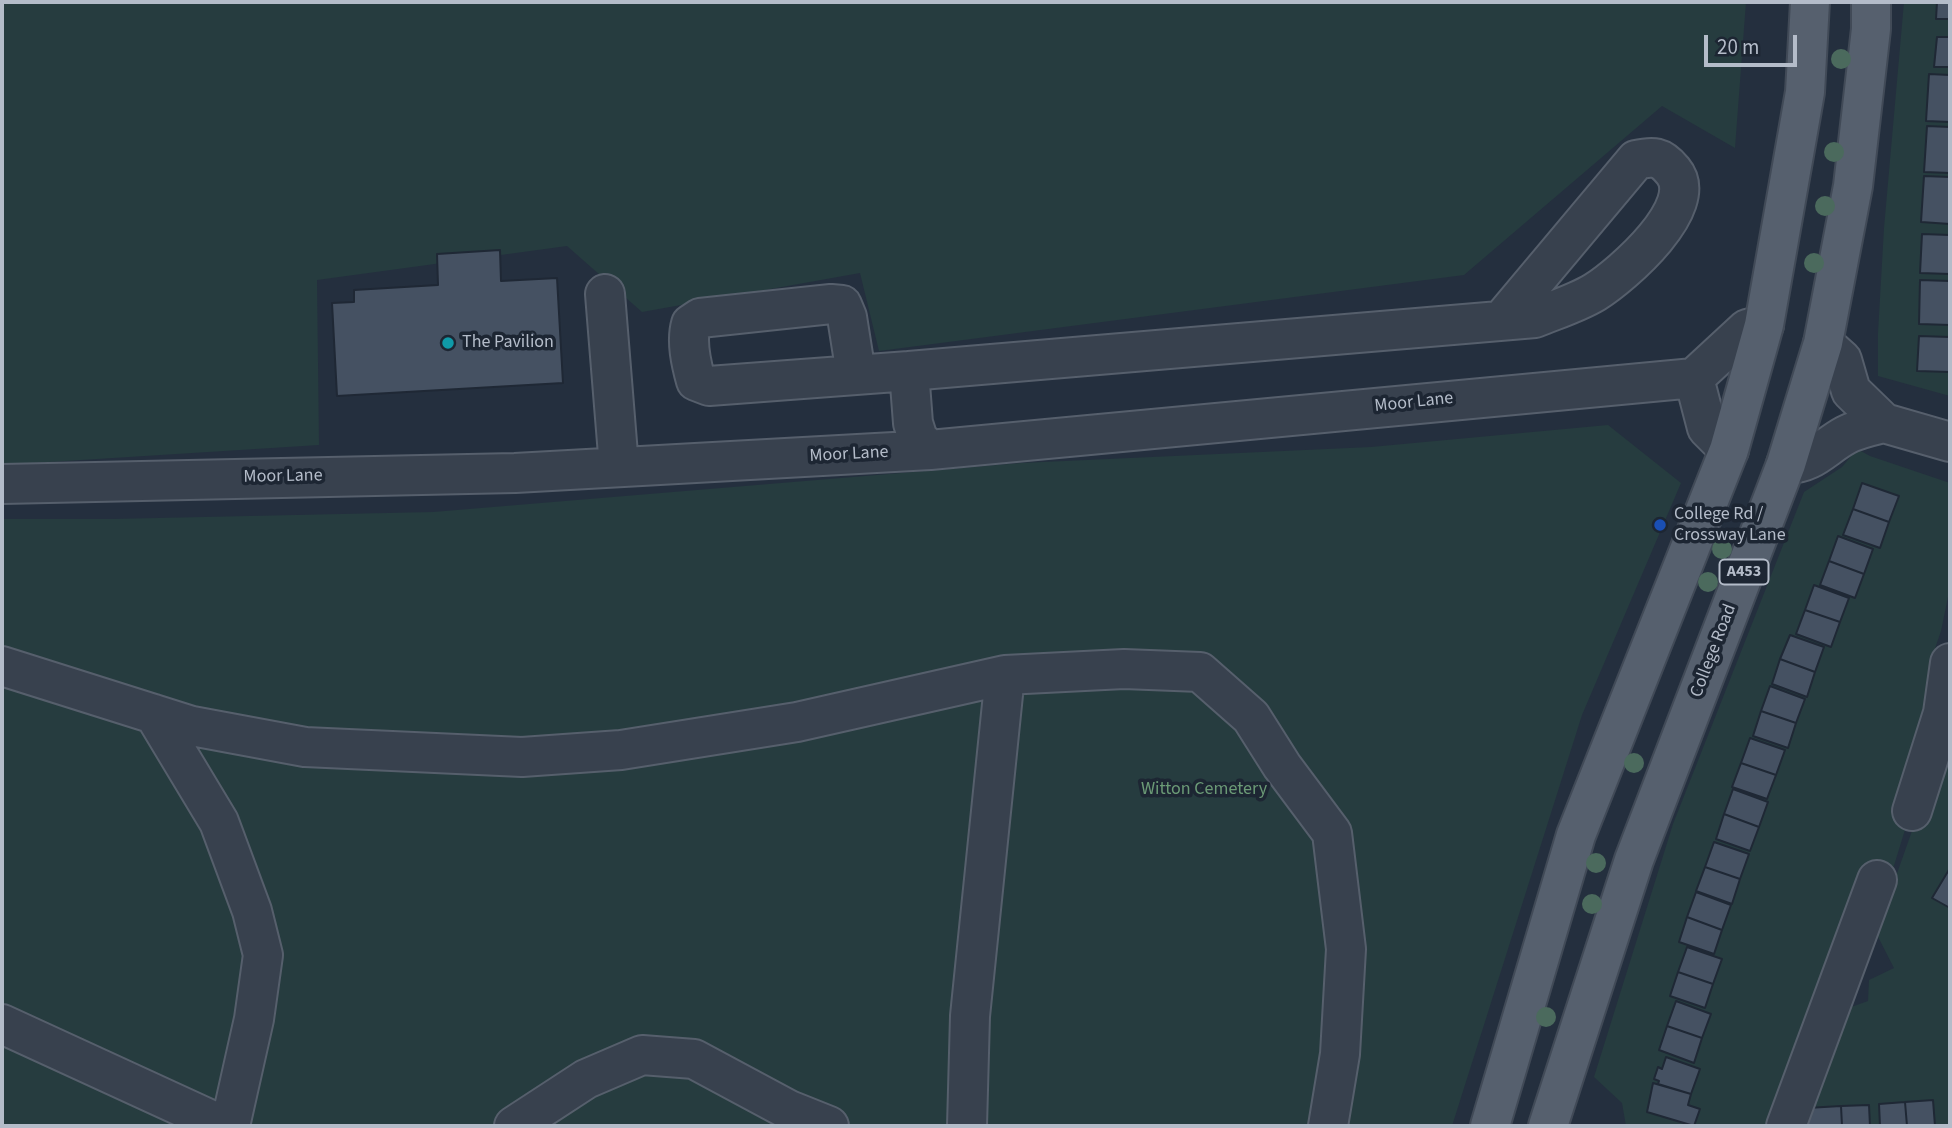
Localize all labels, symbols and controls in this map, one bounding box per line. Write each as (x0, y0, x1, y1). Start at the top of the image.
scale bar (1707, 21, 1800, 65)
text: 20 m (1717, 32, 1759, 62)
place label: The Pavilion (462, 332, 554, 354)
marker: The Pavilion (440, 335, 456, 351)
street label: Moor Lane (1374, 388, 1454, 418)
street label: Moor Lane (809, 442, 889, 468)
street label: Moor Lane (243, 466, 323, 488)
place label: College Rd / Crossway Lane (1674, 504, 1786, 546)
marker: College Rd / Crossway Lane (1652, 517, 1668, 533)
road number: A453 (1720, 559, 1768, 584)
street label: College Road (1686, 601, 1742, 701)
park label: Witton Cemetery (1141, 779, 1267, 801)

